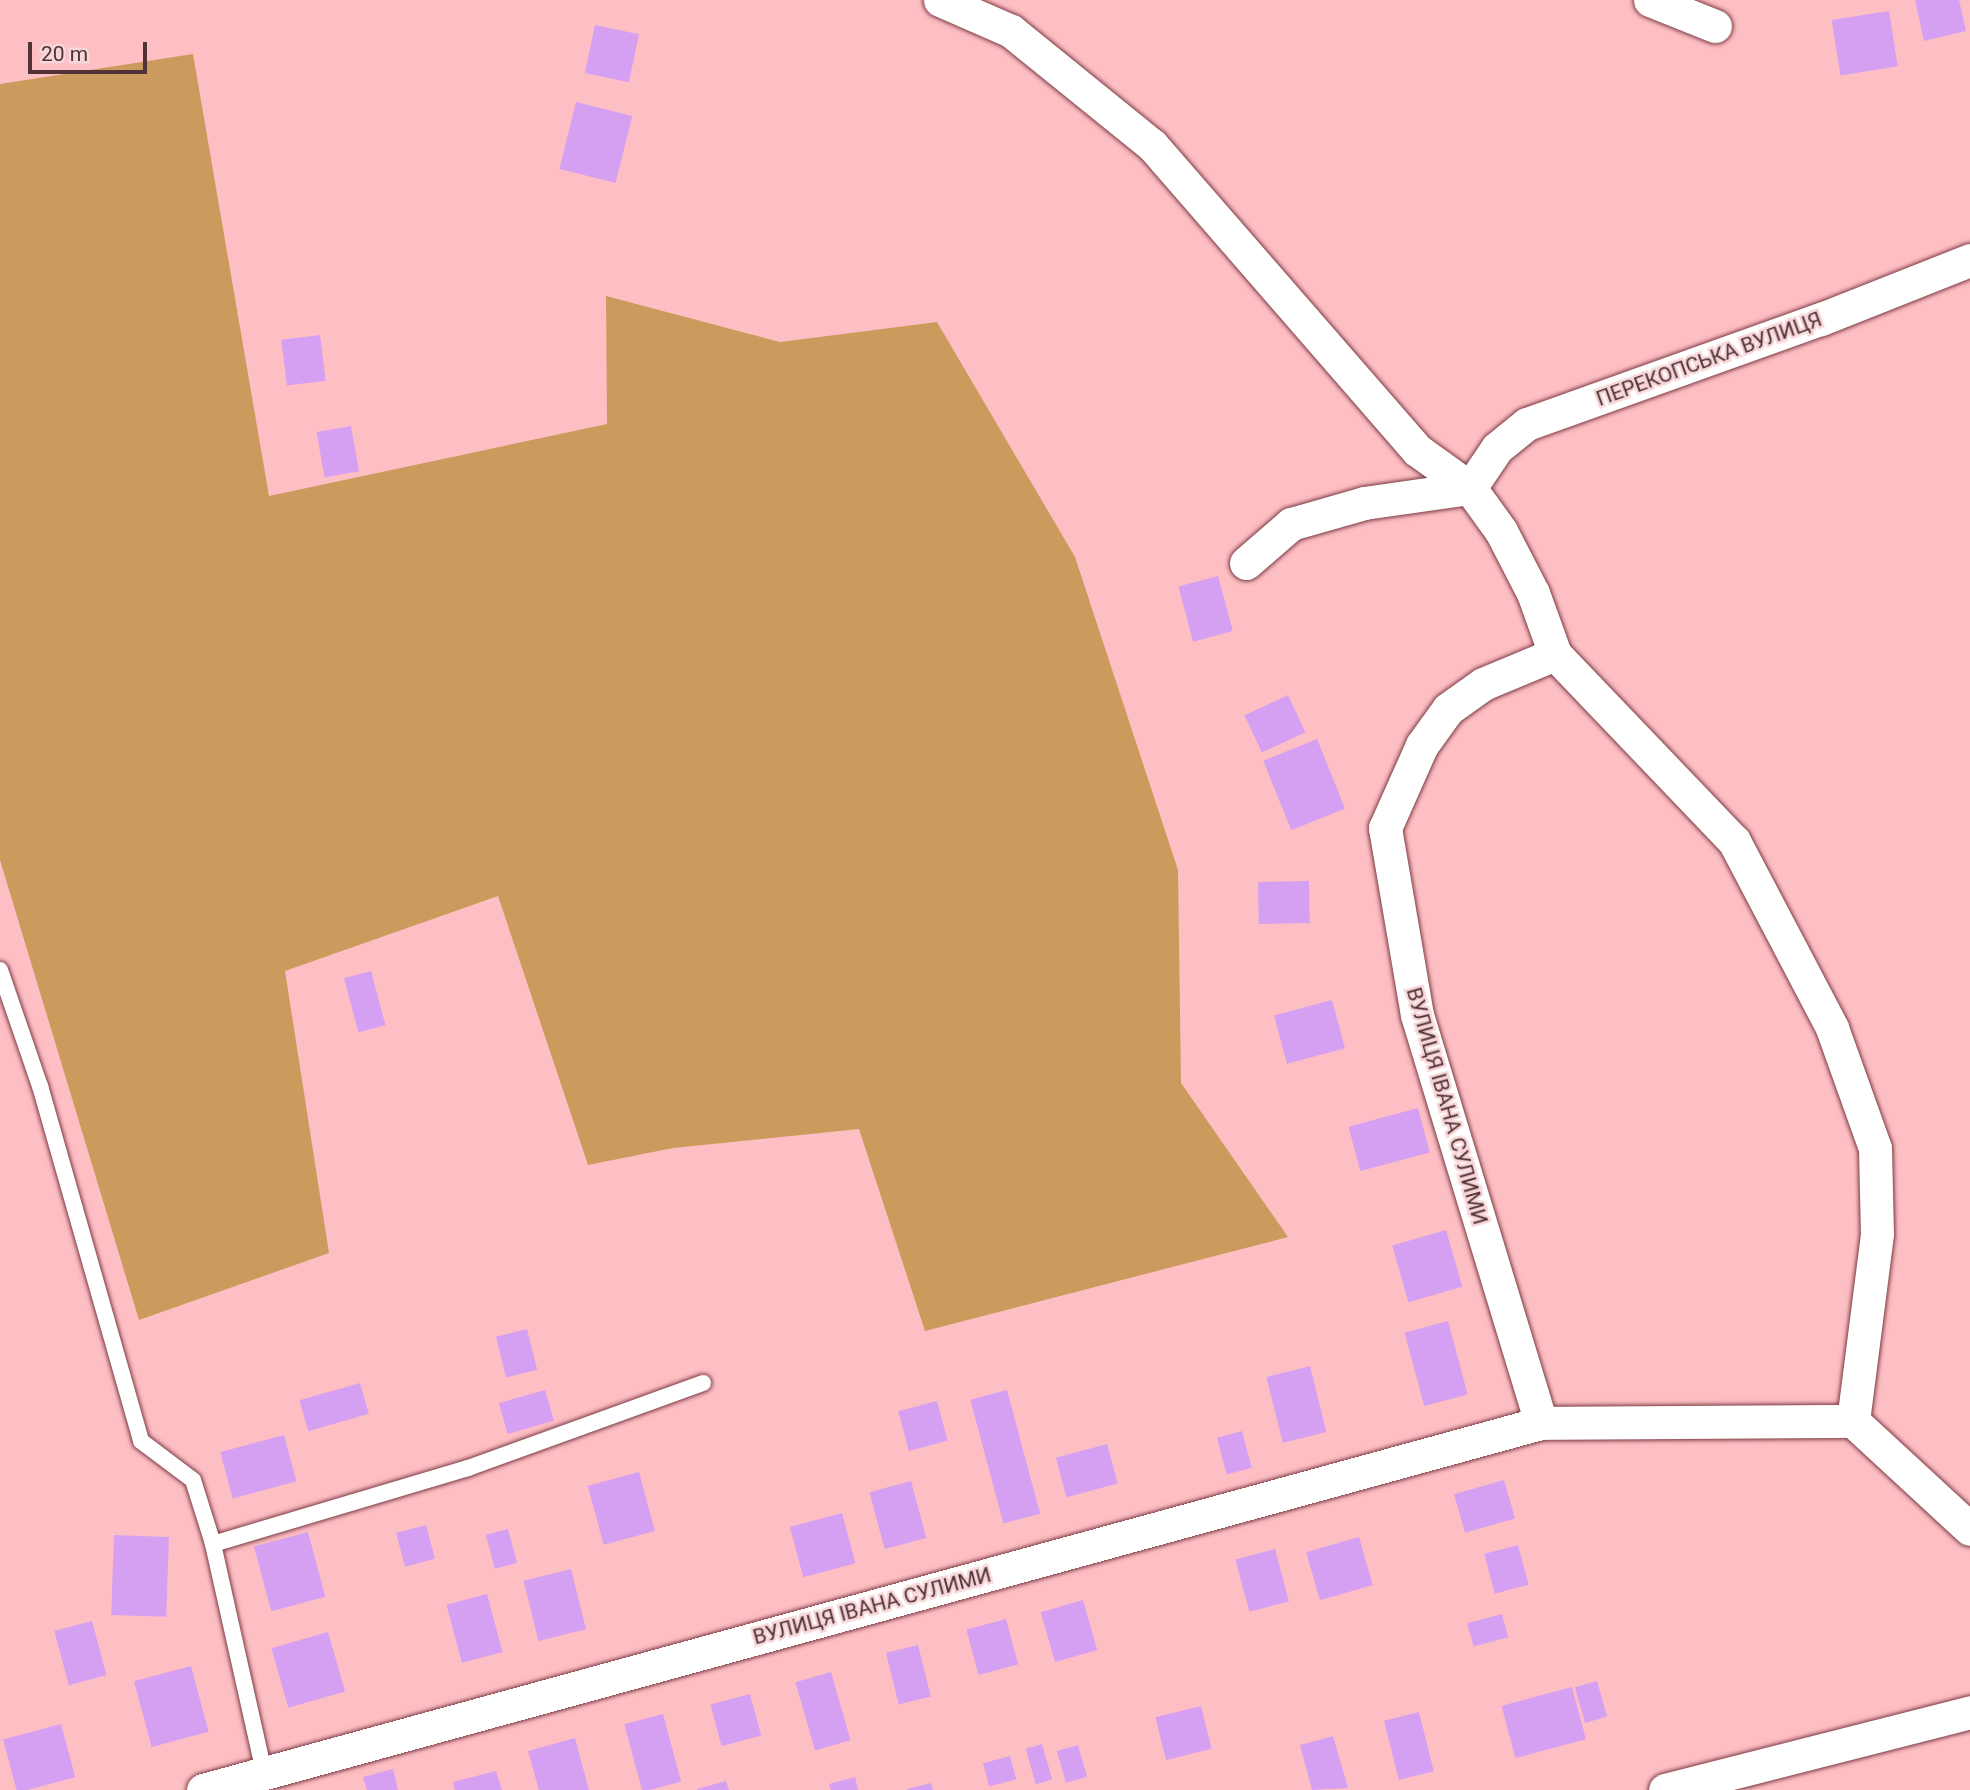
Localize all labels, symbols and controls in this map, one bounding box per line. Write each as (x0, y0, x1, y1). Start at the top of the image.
scale bar (32, 28, 150, 72)
text: 20 m (41, 42, 88, 66)
street label: ПЕРЕКОПСЬКА ВУЛИЦЯ (1593, 306, 1825, 412)
street label: ВУЛИЦЯ ІВАНА СУЛИМИ (1401, 985, 1493, 1227)
street label: ВУЛИЦЯ ІВАНА СУЛИМИ (750, 1562, 994, 1650)

